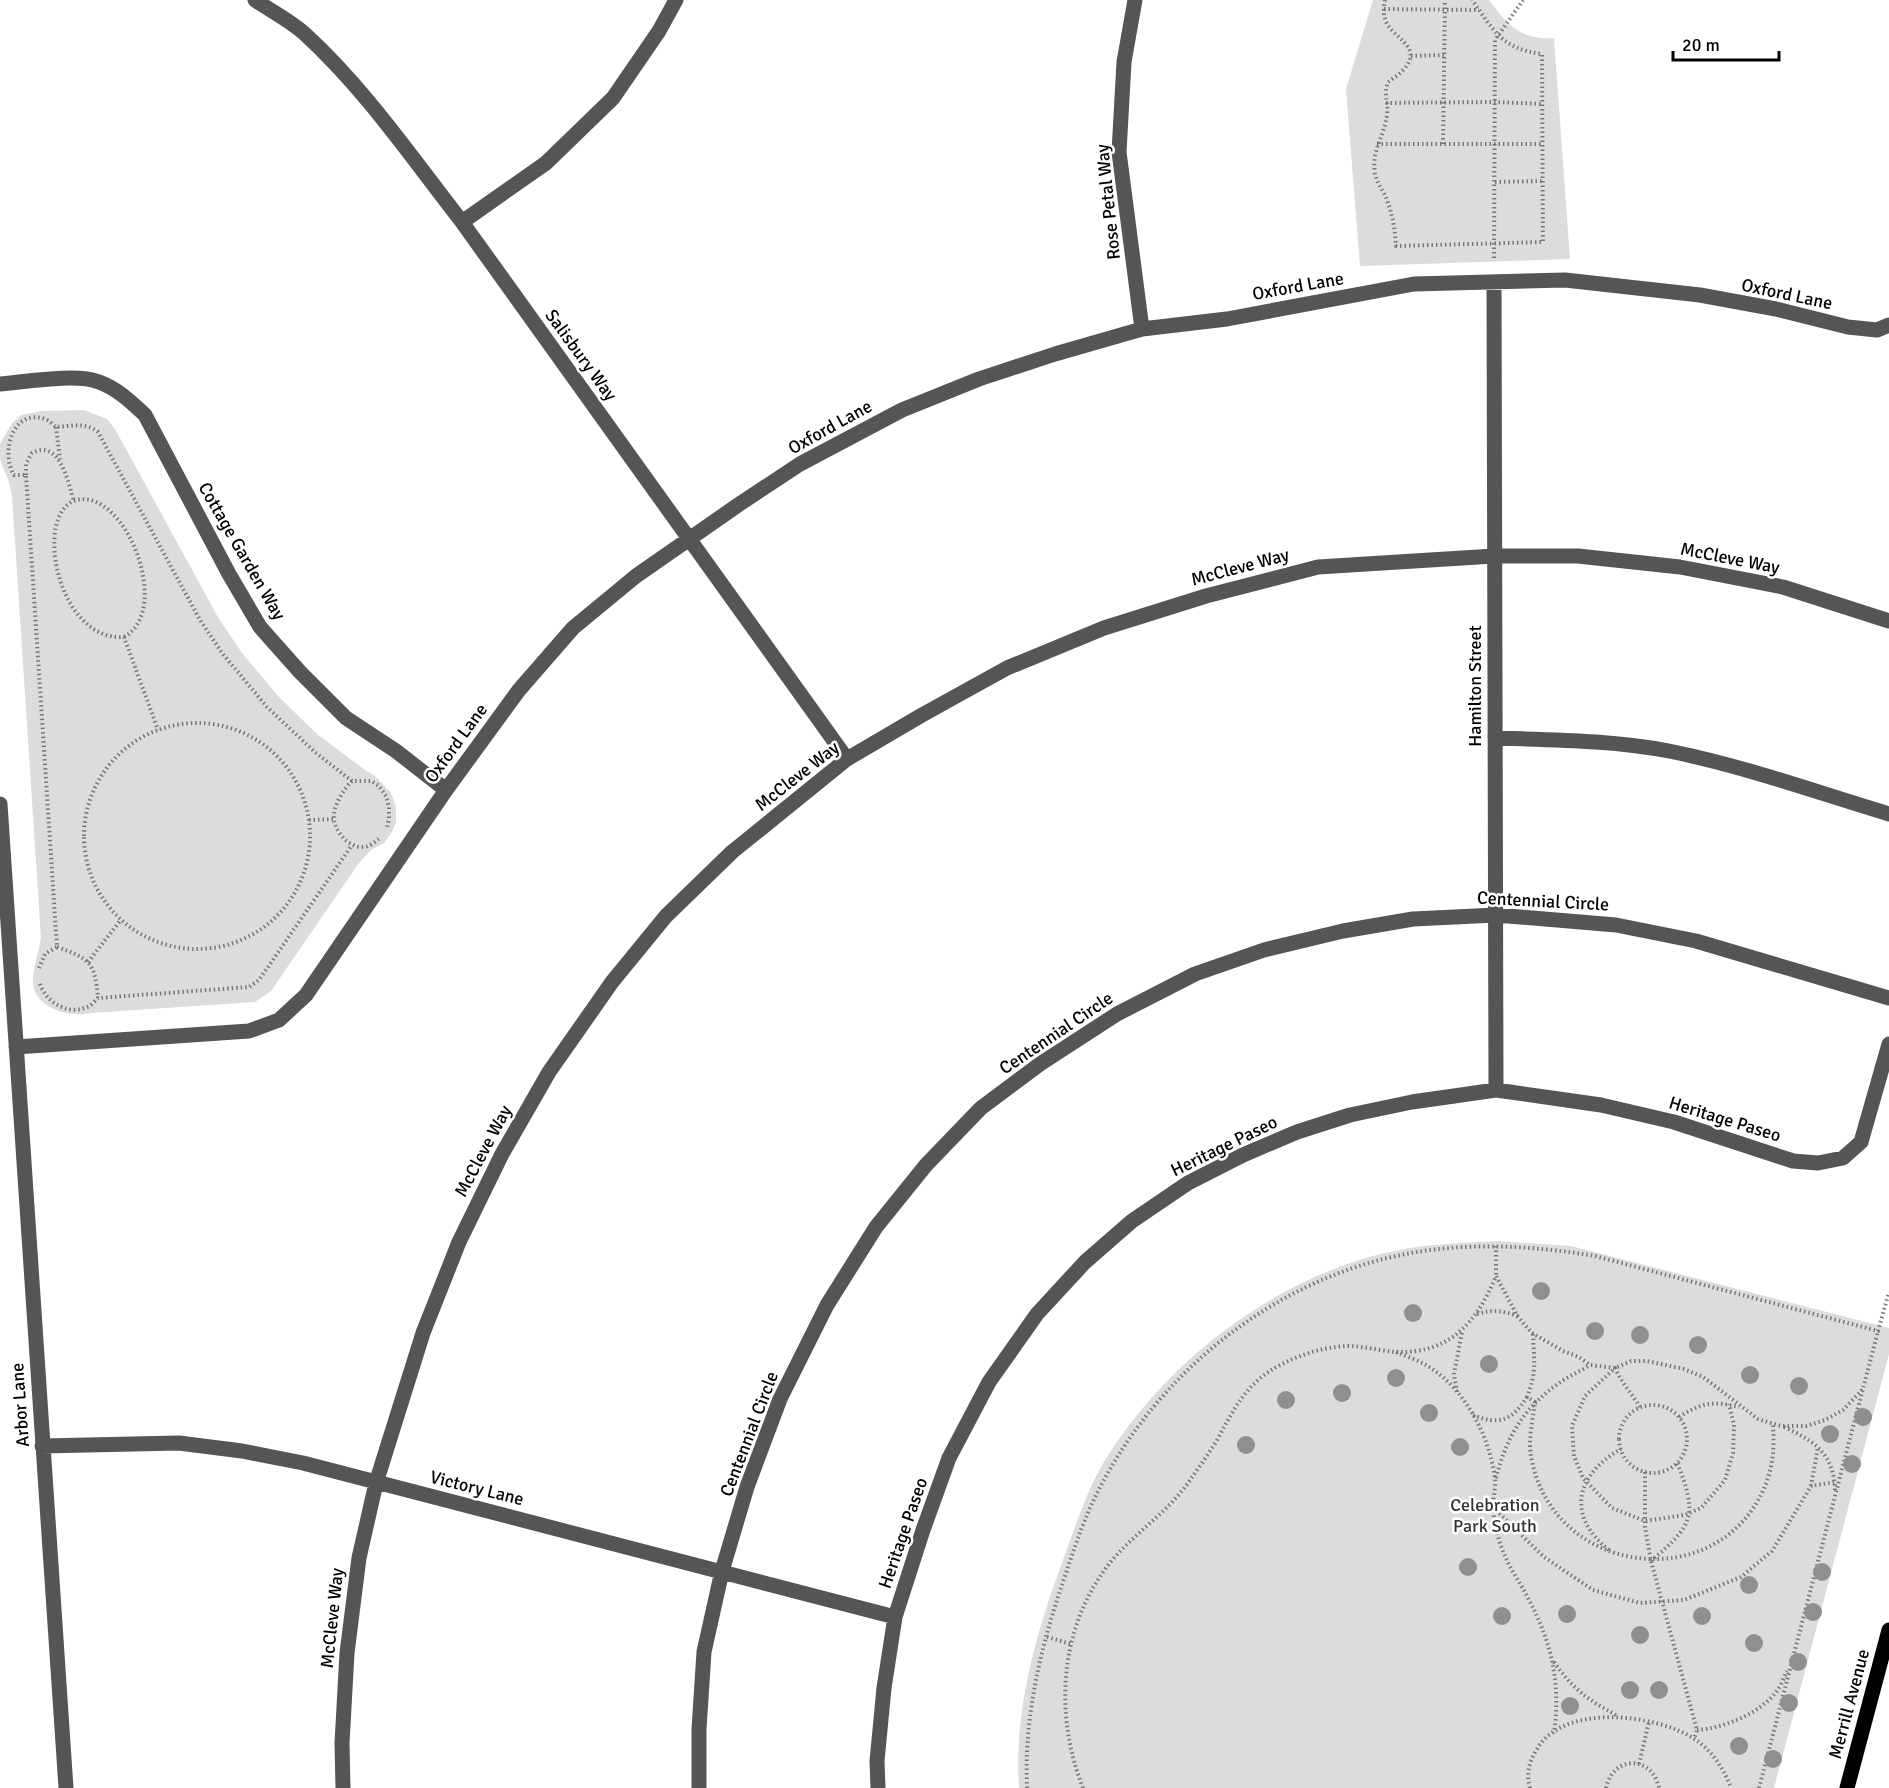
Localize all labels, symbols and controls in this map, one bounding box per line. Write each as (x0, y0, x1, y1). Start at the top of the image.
scale bar (1673, 24, 1780, 62)
text: 20 m (1682, 34, 1720, 56)
street label: Rose Petal Way (1091, 143, 1125, 261)
street label: Oxford Lane (1251, 267, 1345, 305)
street label: Oxford Lane (1740, 274, 1834, 314)
street label: Salisbury Way (540, 305, 622, 406)
street label: Oxford Lane (784, 395, 876, 459)
street label: Cottage Garden Way (194, 478, 291, 624)
street label: McCleve Way (1678, 538, 1782, 579)
street label: McCleve Way (1189, 543, 1292, 591)
street label: Hamilton Street (1464, 625, 1486, 747)
street label: Oxford Lane (420, 699, 492, 787)
street label: McCleve Way (751, 736, 844, 816)
street label: Centennial Circle (1476, 887, 1610, 915)
street label: Centennial Circle (995, 987, 1117, 1079)
street label: Heritage Paseo (1666, 1092, 1784, 1146)
street label: McCleve Way (450, 1101, 517, 1201)
street label: Heritage Paseo (1167, 1111, 1281, 1181)
street label: Arbor Lane (6, 1362, 34, 1448)
street label: Centennial Circle (715, 1368, 783, 1500)
street label: Victory Lane (428, 1466, 526, 1510)
street label: Heritage Paseo (874, 1475, 932, 1591)
park label: Celebration Park South (1450, 1494, 1540, 1537)
street label: McCleve Way (316, 1566, 348, 1669)
street label: Merrill Avenue (1824, 1647, 1874, 1761)

